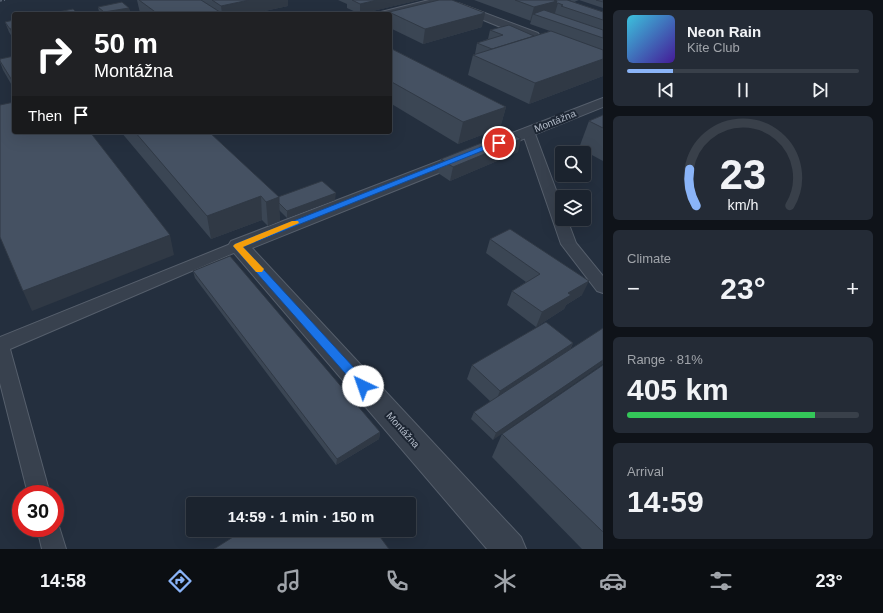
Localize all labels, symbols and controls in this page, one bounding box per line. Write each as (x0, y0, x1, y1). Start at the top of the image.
text: Neon Rain (687, 23, 761, 40)
icon: right (28, 28, 80, 80)
text: 50 m (94, 28, 158, 59)
text: Kite Club (687, 40, 740, 55)
text: Montážna (94, 61, 173, 81)
icon: previous (655, 79, 677, 101)
icon: pause (732, 79, 754, 101)
icon: next (809, 79, 831, 101)
icon: arrive (70, 104, 92, 126)
text: Then (28, 107, 62, 124)
street label: Montážna (533, 108, 578, 134)
pin (482, 126, 516, 160)
icon: arrive (488, 132, 510, 154)
map controls (555, 146, 591, 226)
button: search (555, 146, 591, 182)
text: 23 (720, 151, 766, 198)
button: layers (555, 190, 591, 226)
text: km/h (728, 197, 759, 213)
text: Climate (627, 251, 671, 266)
text: 23° (720, 272, 766, 305)
text: − (627, 276, 640, 301)
text: + (846, 276, 859, 301)
text: Range · 81% (627, 352, 703, 367)
position arrow (342, 365, 384, 407)
text: 405 km (627, 373, 729, 406)
street label: Montážna (384, 410, 422, 450)
text: Arrival (627, 464, 664, 479)
speed limit sign: 30 (12, 485, 64, 537)
text: 14:59 (627, 485, 704, 518)
text: 14:59 · 1 min · 150 m (228, 508, 374, 525)
icon: directions (166, 567, 194, 595)
icon: music (275, 567, 303, 595)
icon: phone (383, 567, 411, 595)
icon: climate (491, 567, 519, 595)
icon: car (599, 567, 627, 595)
icon: filters (707, 567, 735, 595)
text: 14:58 (40, 571, 86, 591)
text: 23° (816, 571, 843, 591)

